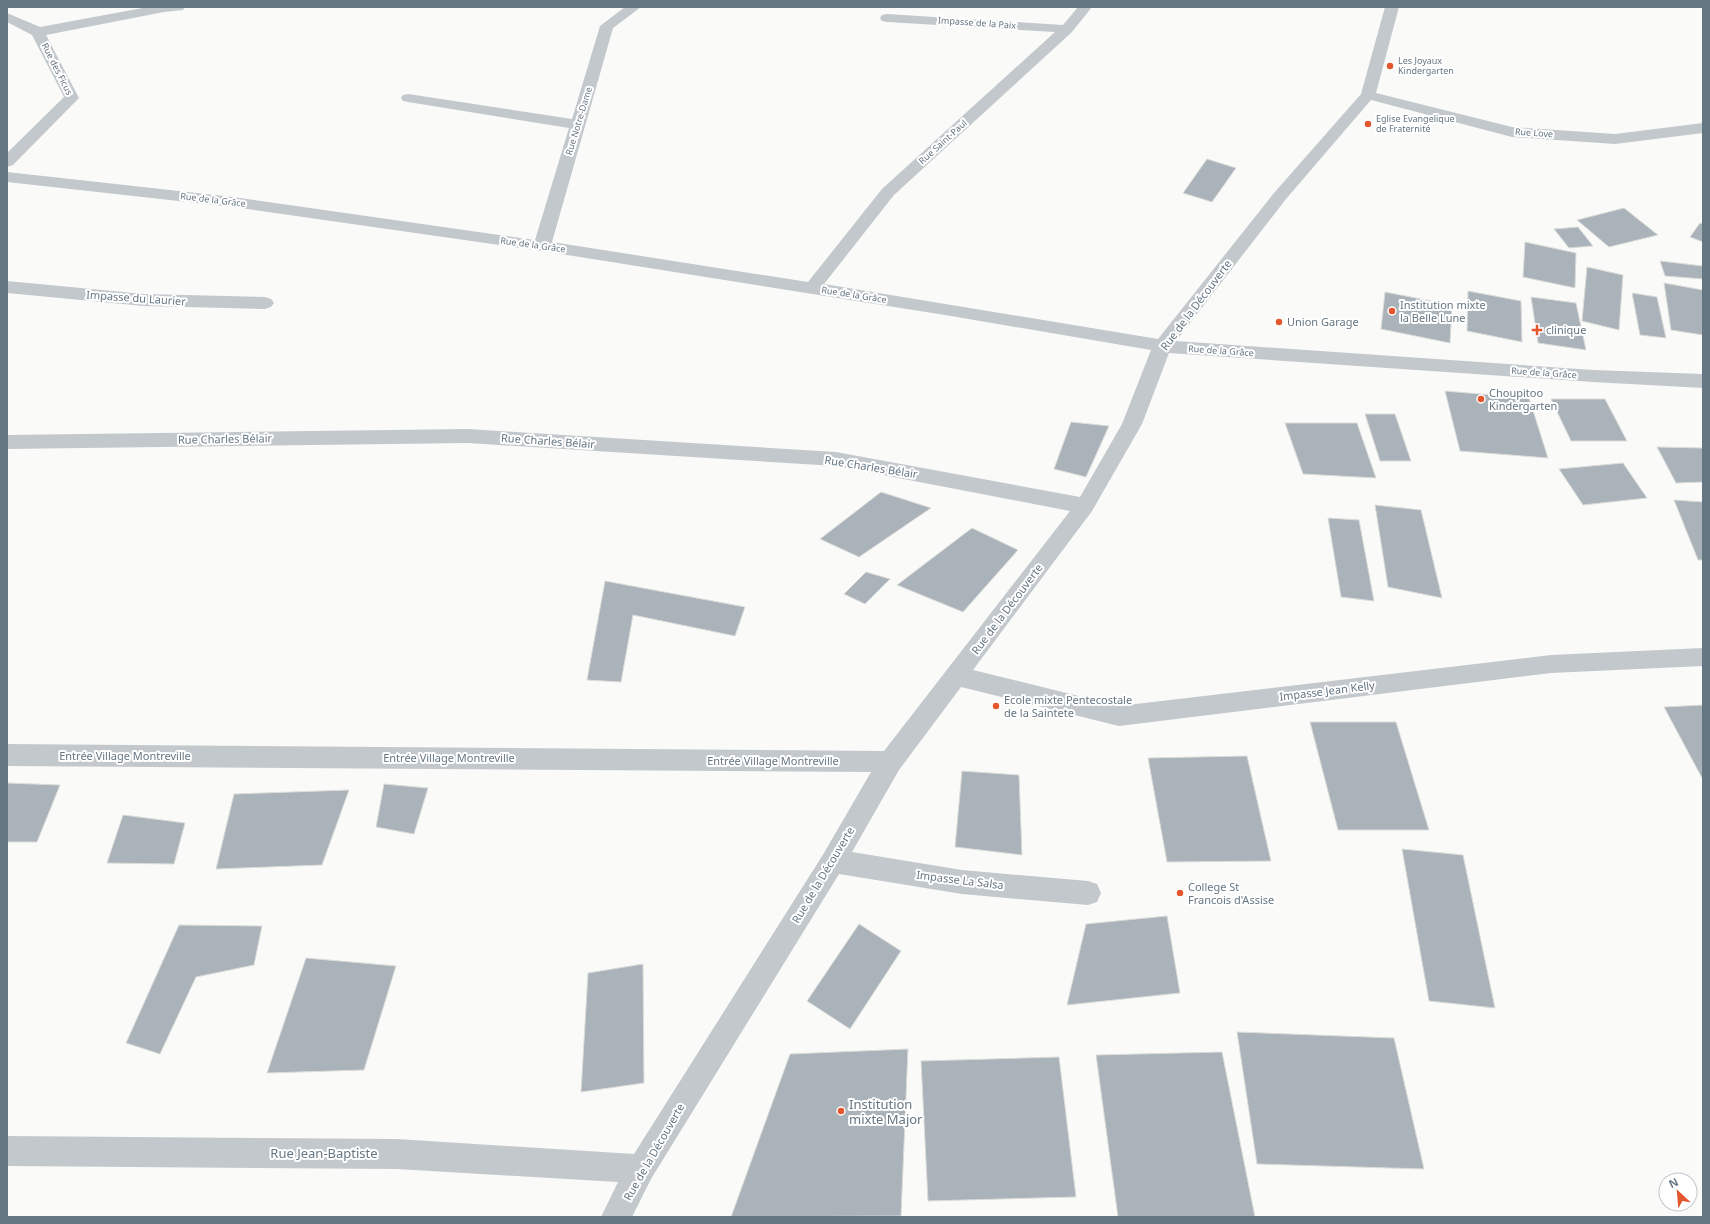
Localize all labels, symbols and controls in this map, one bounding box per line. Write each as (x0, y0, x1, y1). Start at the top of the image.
street label: Impasse de la Paix (938, 13, 1017, 32)
street label: Rue des Ficus (39, 40, 76, 97)
place label: Les Joyaux Kindergarten (1398, 54, 1454, 77)
marker: Les Joyaux Kindergarten (1385, 61, 1395, 71)
street label: Rue Notre-Dame (562, 85, 595, 157)
place label: Eglise Evangelique de Fraternité (1376, 112, 1455, 135)
street label: Rue Saint-Paul (916, 116, 970, 167)
marker: Eglise Evangelique de Fraternité (1363, 119, 1373, 129)
street label: Rue Love (1515, 125, 1554, 140)
street label: Rue de la Grâce (180, 189, 246, 210)
street label: Rue de la Grâce (500, 233, 567, 256)
street label: Rue de la Découverte (1157, 256, 1235, 353)
street label: Rue de la Grâce (821, 283, 888, 306)
street label: Impasse du Laurier (86, 287, 187, 308)
place label: Institution mixte la Belle Lune (1400, 297, 1486, 325)
marker: Institution mixte la Belle Lune (1387, 306, 1397, 316)
place label: Union Garage (1287, 314, 1359, 329)
marker: Union Garage (1274, 317, 1284, 327)
place label: clinique (1546, 322, 1586, 337)
marker: clinique (1531, 324, 1543, 336)
street label: Rue de la Grâce (1188, 342, 1254, 359)
street label: Rue de la Grâce (1511, 364, 1577, 381)
place label: Choupitoo Kindergarten (1489, 385, 1557, 413)
marker: Choupitoo Kindergarten (1476, 394, 1486, 404)
street label: Rue Charles Bélair (178, 430, 273, 447)
street label: Rue Charles Bélair (501, 430, 596, 451)
street label: Rue Charles Bélair (823, 452, 919, 481)
street label: Rue de la Découverte (968, 560, 1046, 657)
street label: Impasse Jean Kelly (1278, 677, 1376, 704)
place label: Ecole mixte Pentecostale de la Saintete (1004, 692, 1132, 720)
marker: Ecole mixte Pentecostale de la Saintete (991, 701, 1001, 711)
street label: Entrée Village Montreville (59, 748, 191, 763)
street label: Entrée Village Montreville (383, 750, 515, 765)
street label: Entrée Village Montreville (707, 753, 839, 768)
street label: Rue de la Découverte (788, 824, 857, 926)
street label: Impasse La Salsa (916, 867, 1005, 892)
place label: College St Francois d'Assise (1188, 879, 1274, 907)
marker: College St Francois d'Assise (1175, 888, 1185, 898)
place label: Institution mixte Major (849, 1095, 923, 1128)
street label: Rue de la Découverte (620, 1100, 688, 1203)
marker: Institution mixte Major (836, 1106, 846, 1116)
street label: Rue Jean-Baptiste (270, 1144, 378, 1162)
north arrow (1658, 1172, 1698, 1212)
text: N (1666, 1174, 1681, 1191)

